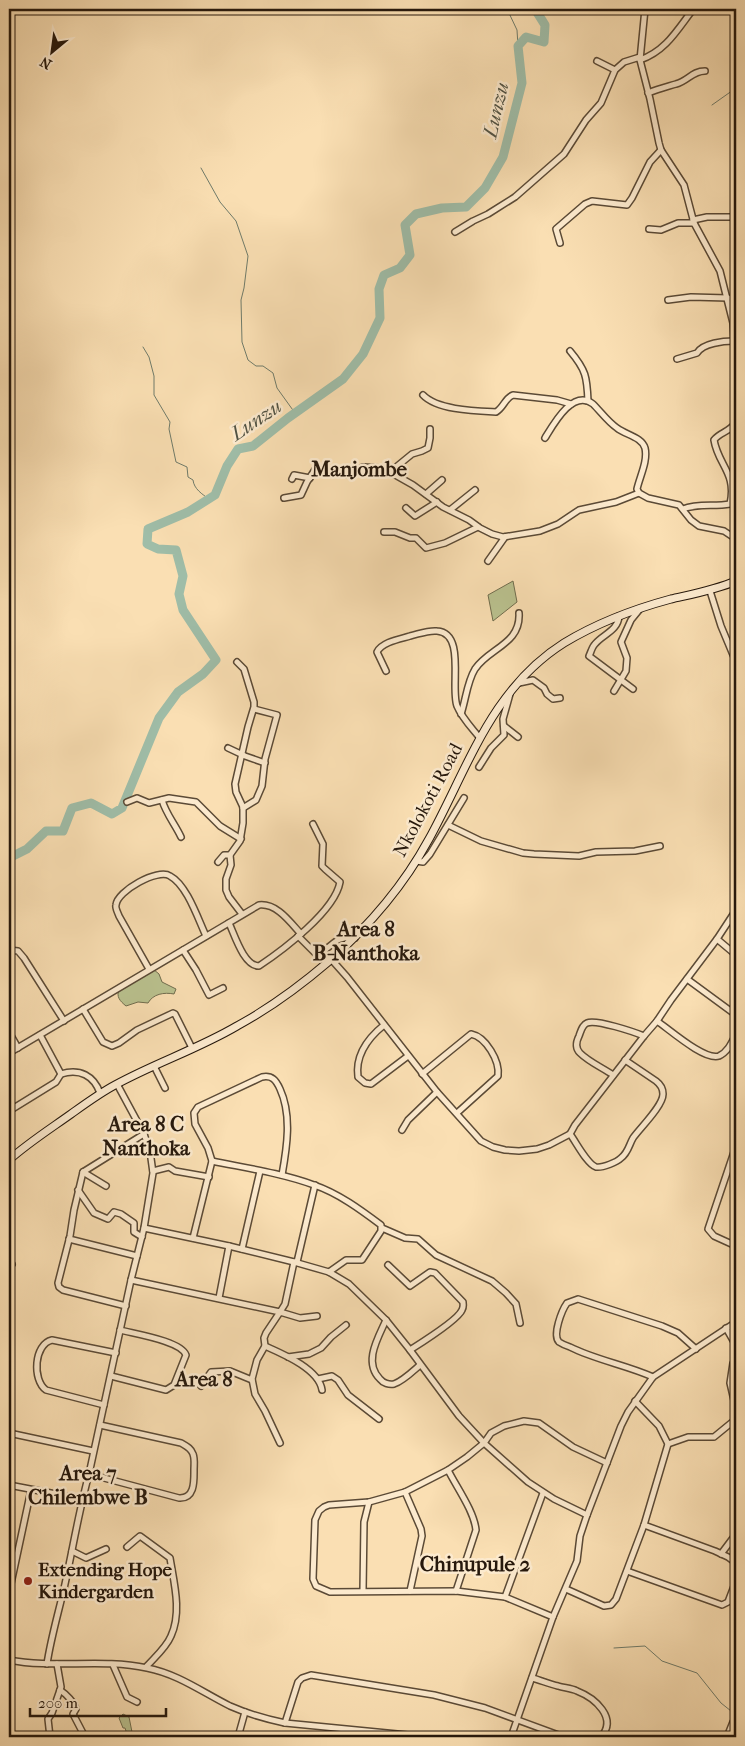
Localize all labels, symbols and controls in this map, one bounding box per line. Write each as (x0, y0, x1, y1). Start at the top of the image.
north arrow (28, 28, 78, 78)
text: N (37, 53, 55, 73)
water label: Lunzu (478, 80, 514, 142)
water label: Lunzu (225, 395, 286, 446)
district label: Manjombe (310, 457, 407, 481)
street label: Nkolokoti Road (389, 739, 468, 861)
district label: Area 8 B-Nanthoka (313, 917, 421, 965)
district label: Area 8 C Nanthoka (102, 1112, 191, 1160)
district label: Area 8 (173, 1367, 233, 1391)
district label: Area 7 Chilembwe B (28, 1461, 148, 1509)
district label: Chinupule 2 (420, 1552, 530, 1576)
place label: Extending Hope Kindergarden (38, 1559, 173, 1603)
marker: Extending Hope Kindergarden (22, 1575, 34, 1587)
scale bar (30, 1686, 166, 1718)
text: 200 m (38, 1694, 78, 1712)

